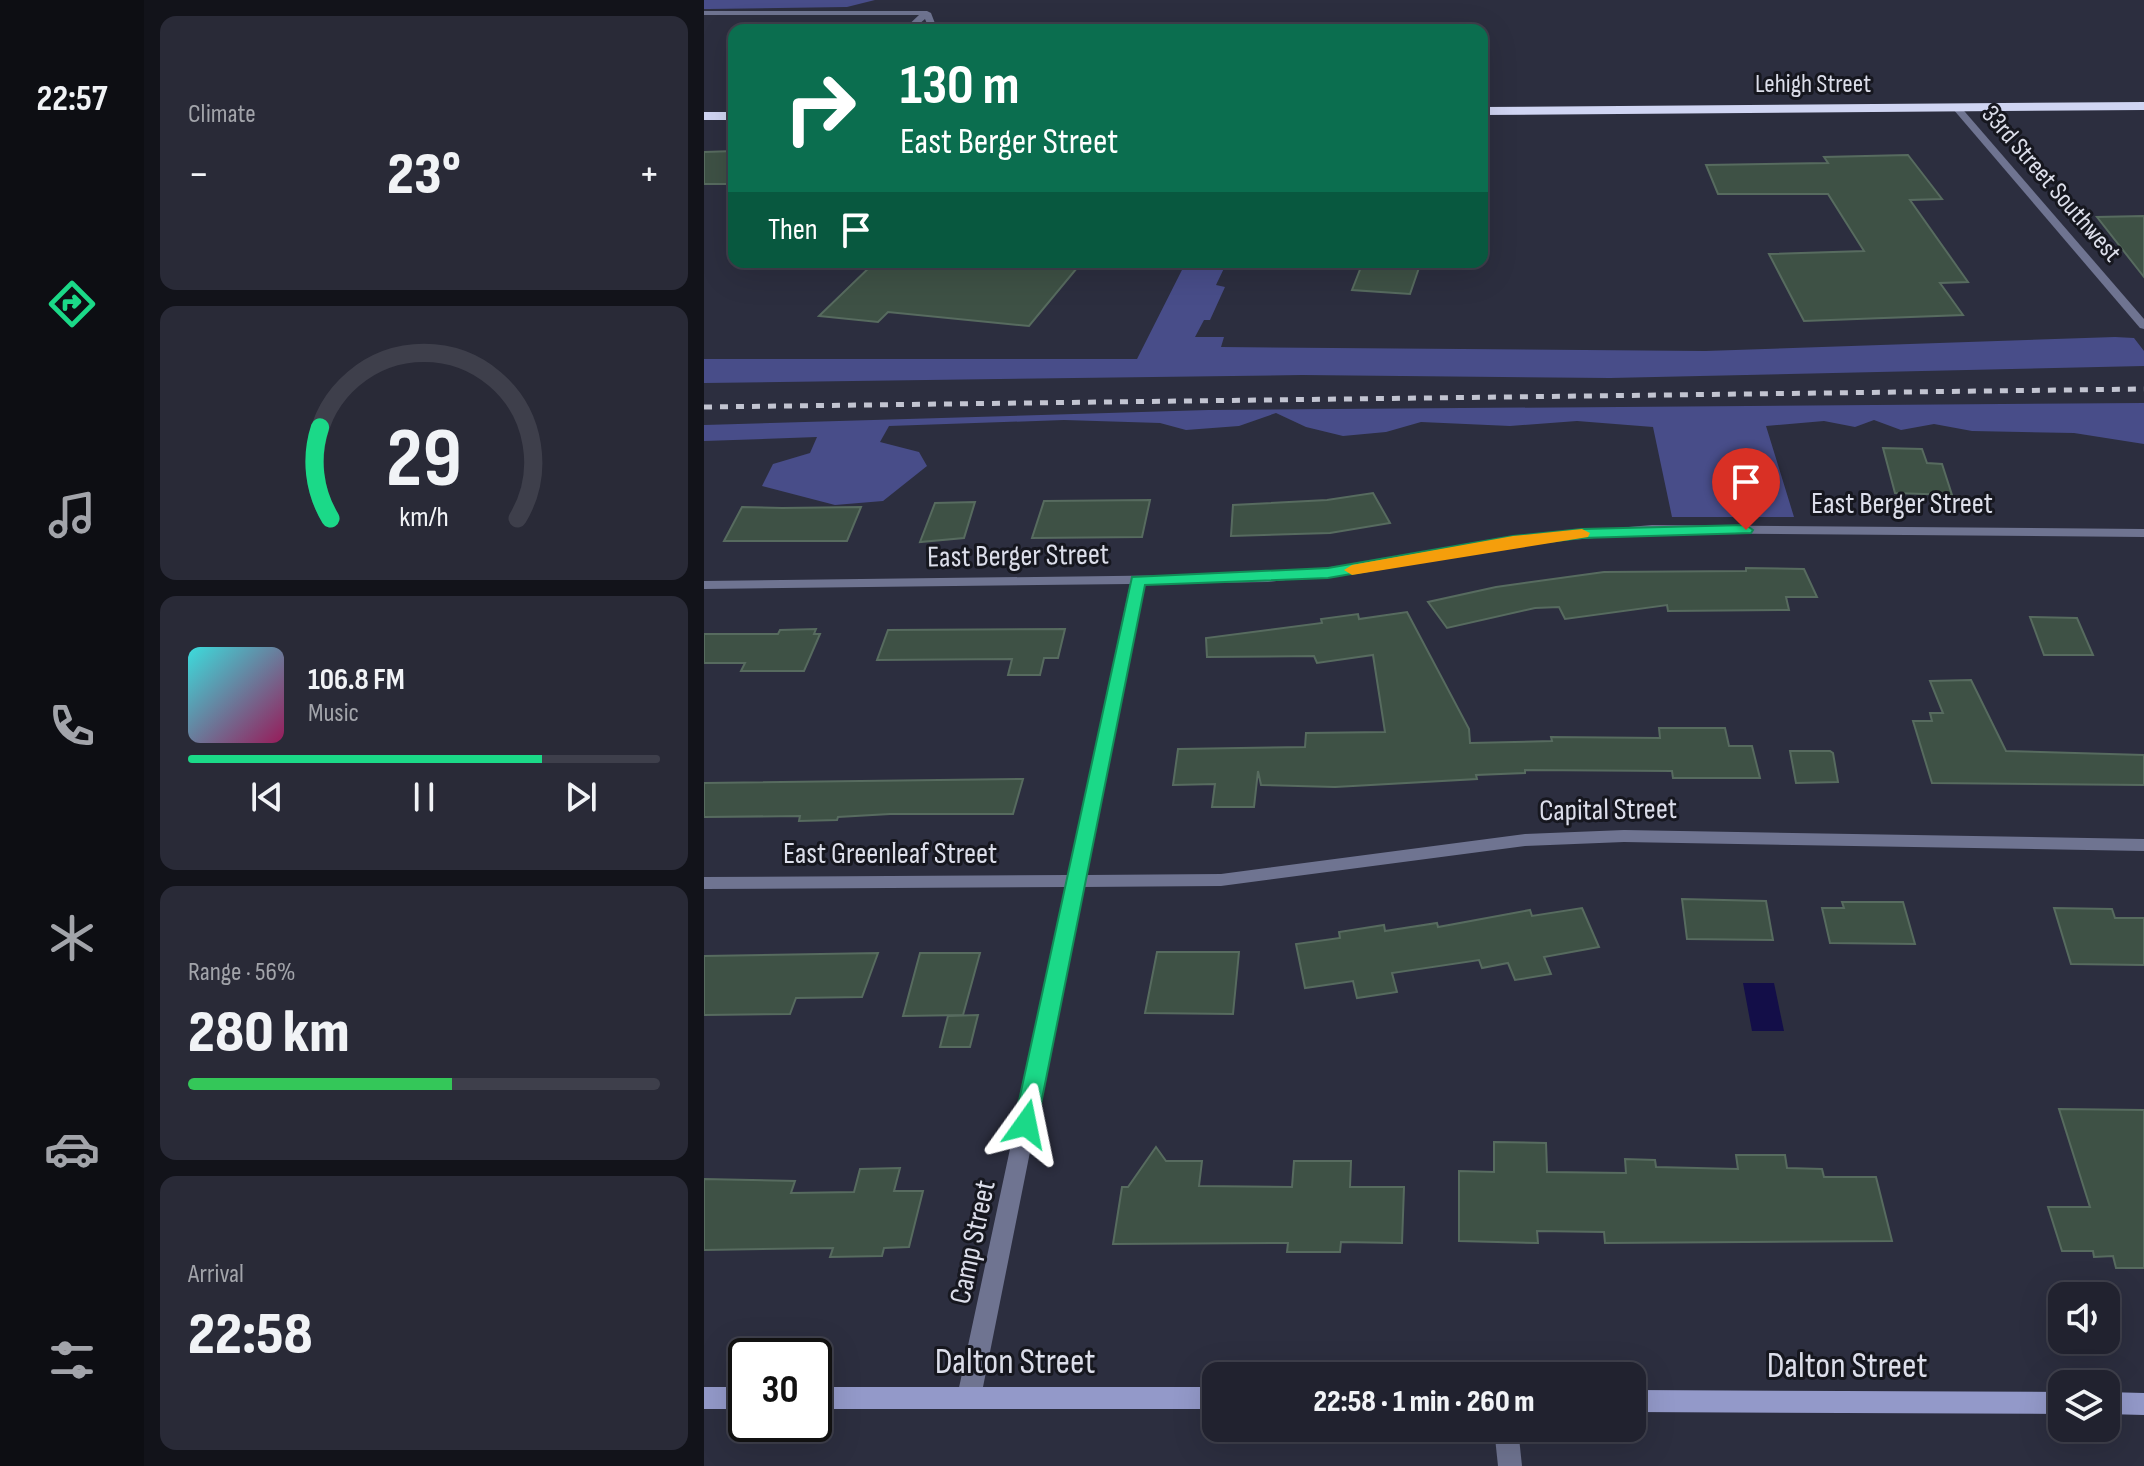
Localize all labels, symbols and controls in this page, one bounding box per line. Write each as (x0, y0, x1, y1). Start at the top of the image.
text: 130 m (900, 53, 1020, 120)
icon: right (768, 56, 872, 160)
street label: Lehigh Street (1755, 69, 1871, 100)
text: 22:57 (37, 78, 108, 121)
text: Climate (188, 99, 256, 130)
street label: 33rd Street Southwest (1975, 100, 2127, 269)
text: East Berger Street (900, 121, 1118, 164)
text: 23° (387, 139, 461, 211)
text: − (188, 148, 210, 201)
text: + (638, 148, 660, 201)
icon: arrive (834, 208, 878, 252)
text: Then (768, 212, 818, 248)
icon: directions (44, 276, 100, 332)
text: 29 (386, 410, 462, 510)
pin (1712, 448, 1780, 530)
icon: arrive (1724, 460, 1768, 504)
street label: East Berger Street (1811, 486, 1993, 522)
icon: music (44, 487, 100, 543)
text: km/h (399, 500, 449, 535)
street label: East Berger Street (927, 536, 1109, 576)
text: 106.8 FM (308, 662, 405, 698)
icon: phone (44, 698, 100, 754)
text: Music (308, 698, 359, 729)
icon: previous (245, 775, 289, 819)
icon: pause (402, 775, 446, 819)
icon: next (559, 775, 603, 819)
street label: Capital Street (1539, 791, 1677, 829)
street label: East Greenleaf Street (783, 836, 997, 872)
icon: climate (44, 910, 100, 966)
text: Range · 56% (188, 957, 296, 988)
text: 280 km (188, 997, 350, 1069)
position arrow (984, 1082, 1068, 1166)
icon: car (44, 1121, 100, 1177)
street label: Camp Street (942, 1177, 1004, 1307)
text: Arrival (188, 1259, 244, 1290)
map controls (2048, 1282, 2120, 1442)
button: sound (2048, 1282, 2120, 1354)
text: 22:58 (188, 1299, 313, 1371)
icon: filters (44, 1332, 100, 1388)
speed limit sign: 30 (728, 1338, 832, 1442)
street label: Dalton Street (935, 1341, 1095, 1384)
street label: Dalton Street (1767, 1345, 1927, 1388)
button: layers (2048, 1370, 2120, 1442)
text: 22:58 · 1 min · 260 m (1314, 1384, 1534, 1420)

